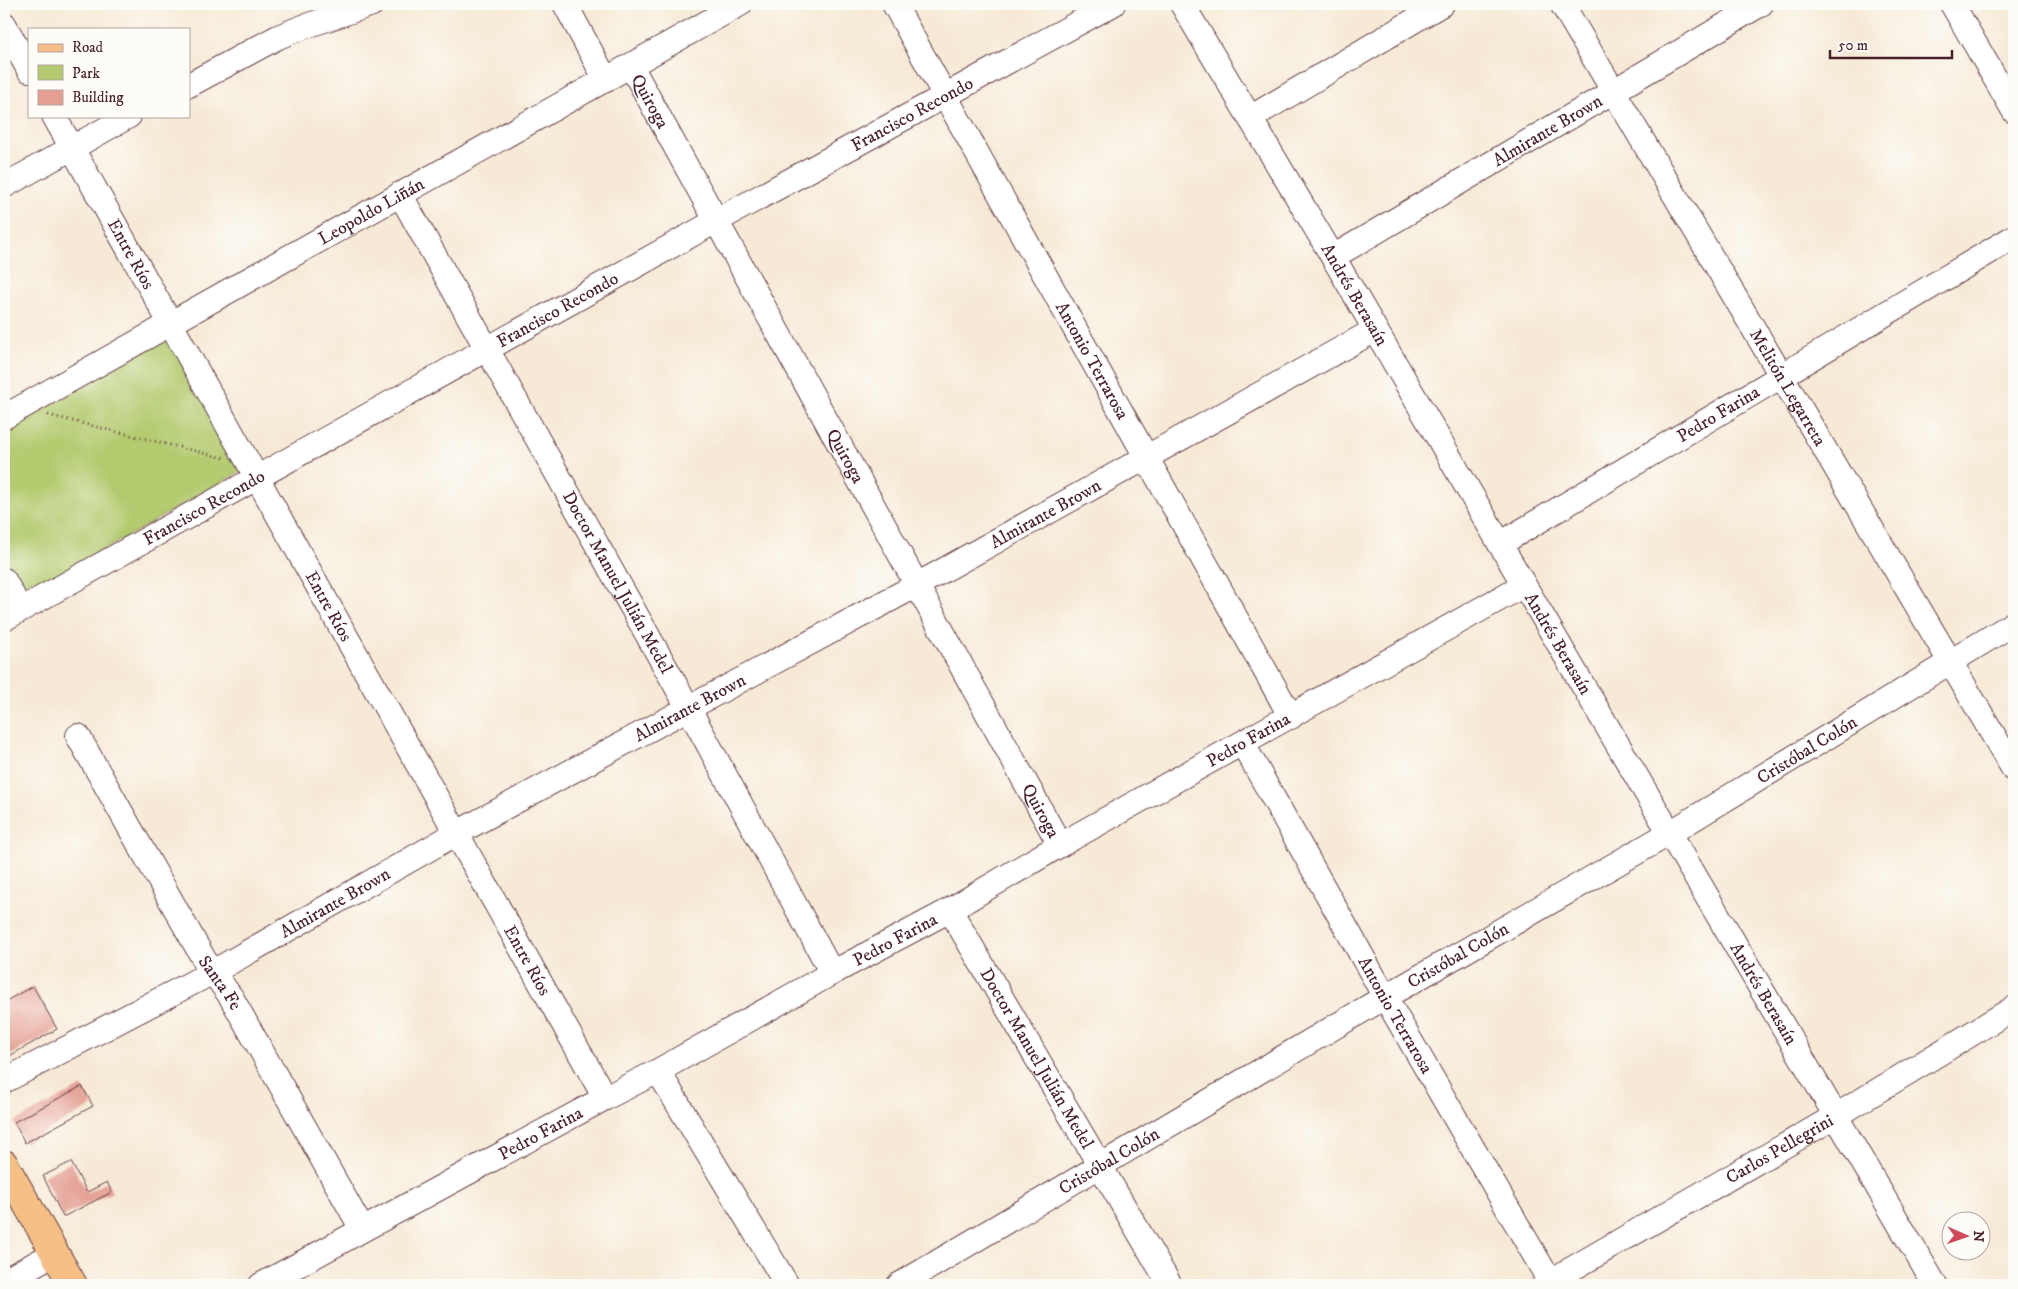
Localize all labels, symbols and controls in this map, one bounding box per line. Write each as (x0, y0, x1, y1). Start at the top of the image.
legend (28, 28, 190, 118)
scale bar (1830, 28, 1953, 60)
text: 50 m (1838, 36, 1868, 55)
text: Road (72, 38, 104, 57)
text: Park (72, 64, 101, 83)
street label: Quiroga (626, 71, 673, 133)
street label: Francisco Recondo (848, 72, 977, 157)
text: Building (72, 88, 124, 107)
street label: Almirante Brown (1489, 90, 1607, 172)
street label: Leopoldo Liñán (315, 173, 429, 250)
street label: Entre Ríos (102, 215, 159, 293)
street label: Andrés Berasaín (1316, 240, 1393, 351)
street label: Francisco Recondo (493, 268, 623, 353)
street label: Antonio Terrarosa (1050, 298, 1133, 424)
street label: Melitón Legarreta (1744, 325, 1831, 451)
street label: Pedro Farina (1673, 381, 1764, 448)
street label: Quiroga (821, 425, 869, 488)
street label: Francisco Recondo (140, 465, 269, 551)
street label: Almirante Brown (987, 474, 1106, 554)
street label: Doctor Manuel Julián Medel (557, 487, 677, 678)
street label: Entre Ríos (300, 568, 357, 646)
street label: Andrés Berasaín (1519, 589, 1596, 700)
street label: Almirante Brown (631, 669, 750, 747)
street label: Pedro Farina (1203, 708, 1295, 773)
street label: Cristóbal Colón (1753, 711, 1862, 789)
street label: Quiroga (1016, 780, 1064, 842)
street label: Almirante Brown (276, 863, 395, 944)
street label: Pedro Farina (849, 909, 942, 972)
street label: Cristóbal Colón (1404, 918, 1513, 994)
street label: Entre Ríos (498, 922, 555, 1000)
street label: Andrés Berasaín (1725, 939, 1802, 1050)
street label: Santa Fe (193, 952, 246, 1014)
street label: Antonio Terrarosa (1353, 953, 1437, 1078)
street label: Doctor Manuel Julián Medel (975, 965, 1098, 1154)
street label: Pedro Farina (495, 1102, 587, 1166)
street label: Carlos Pellegrini (1722, 1110, 1837, 1189)
street label: Cristóbal Colón (1055, 1123, 1164, 1200)
north arrow (1940, 1212, 1990, 1262)
text: N (1969, 1230, 1987, 1243)

